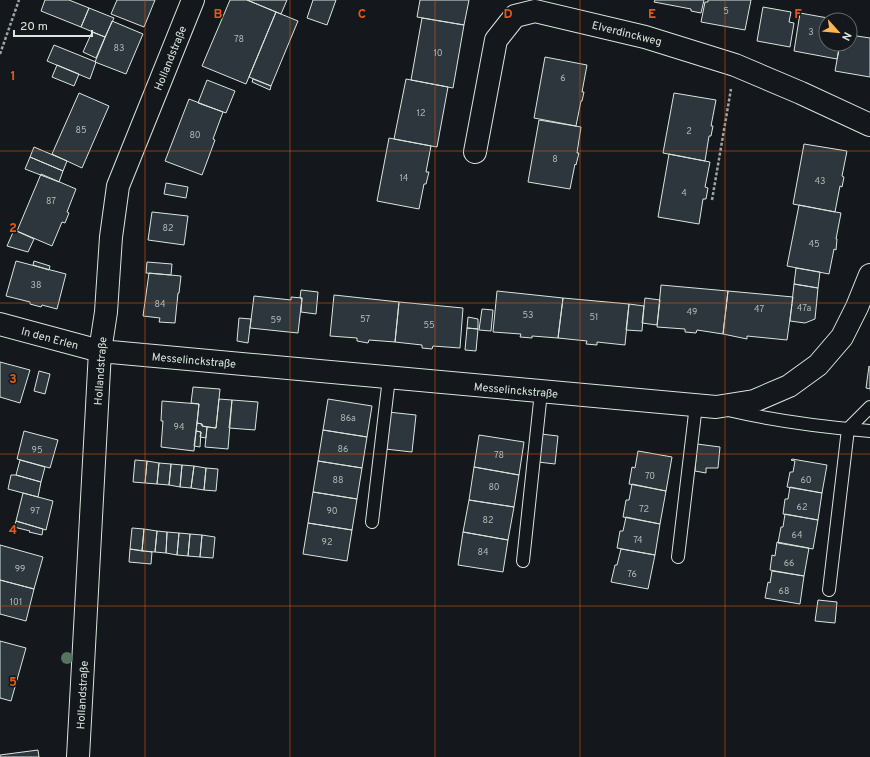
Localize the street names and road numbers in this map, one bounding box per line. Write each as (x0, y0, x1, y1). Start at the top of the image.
street label: Elverdinckweg (590, 19, 663, 49)
street label: Hollandstraße (152, 24, 190, 93)
street label: In den Erlen (20, 325, 80, 353)
street label: Hollandstraße (92, 336, 110, 406)
street label: Messelinckstraße (151, 350, 237, 372)
street label: Messelinckstraße (473, 380, 559, 402)
street label: Hollandstraße (74, 660, 92, 730)

